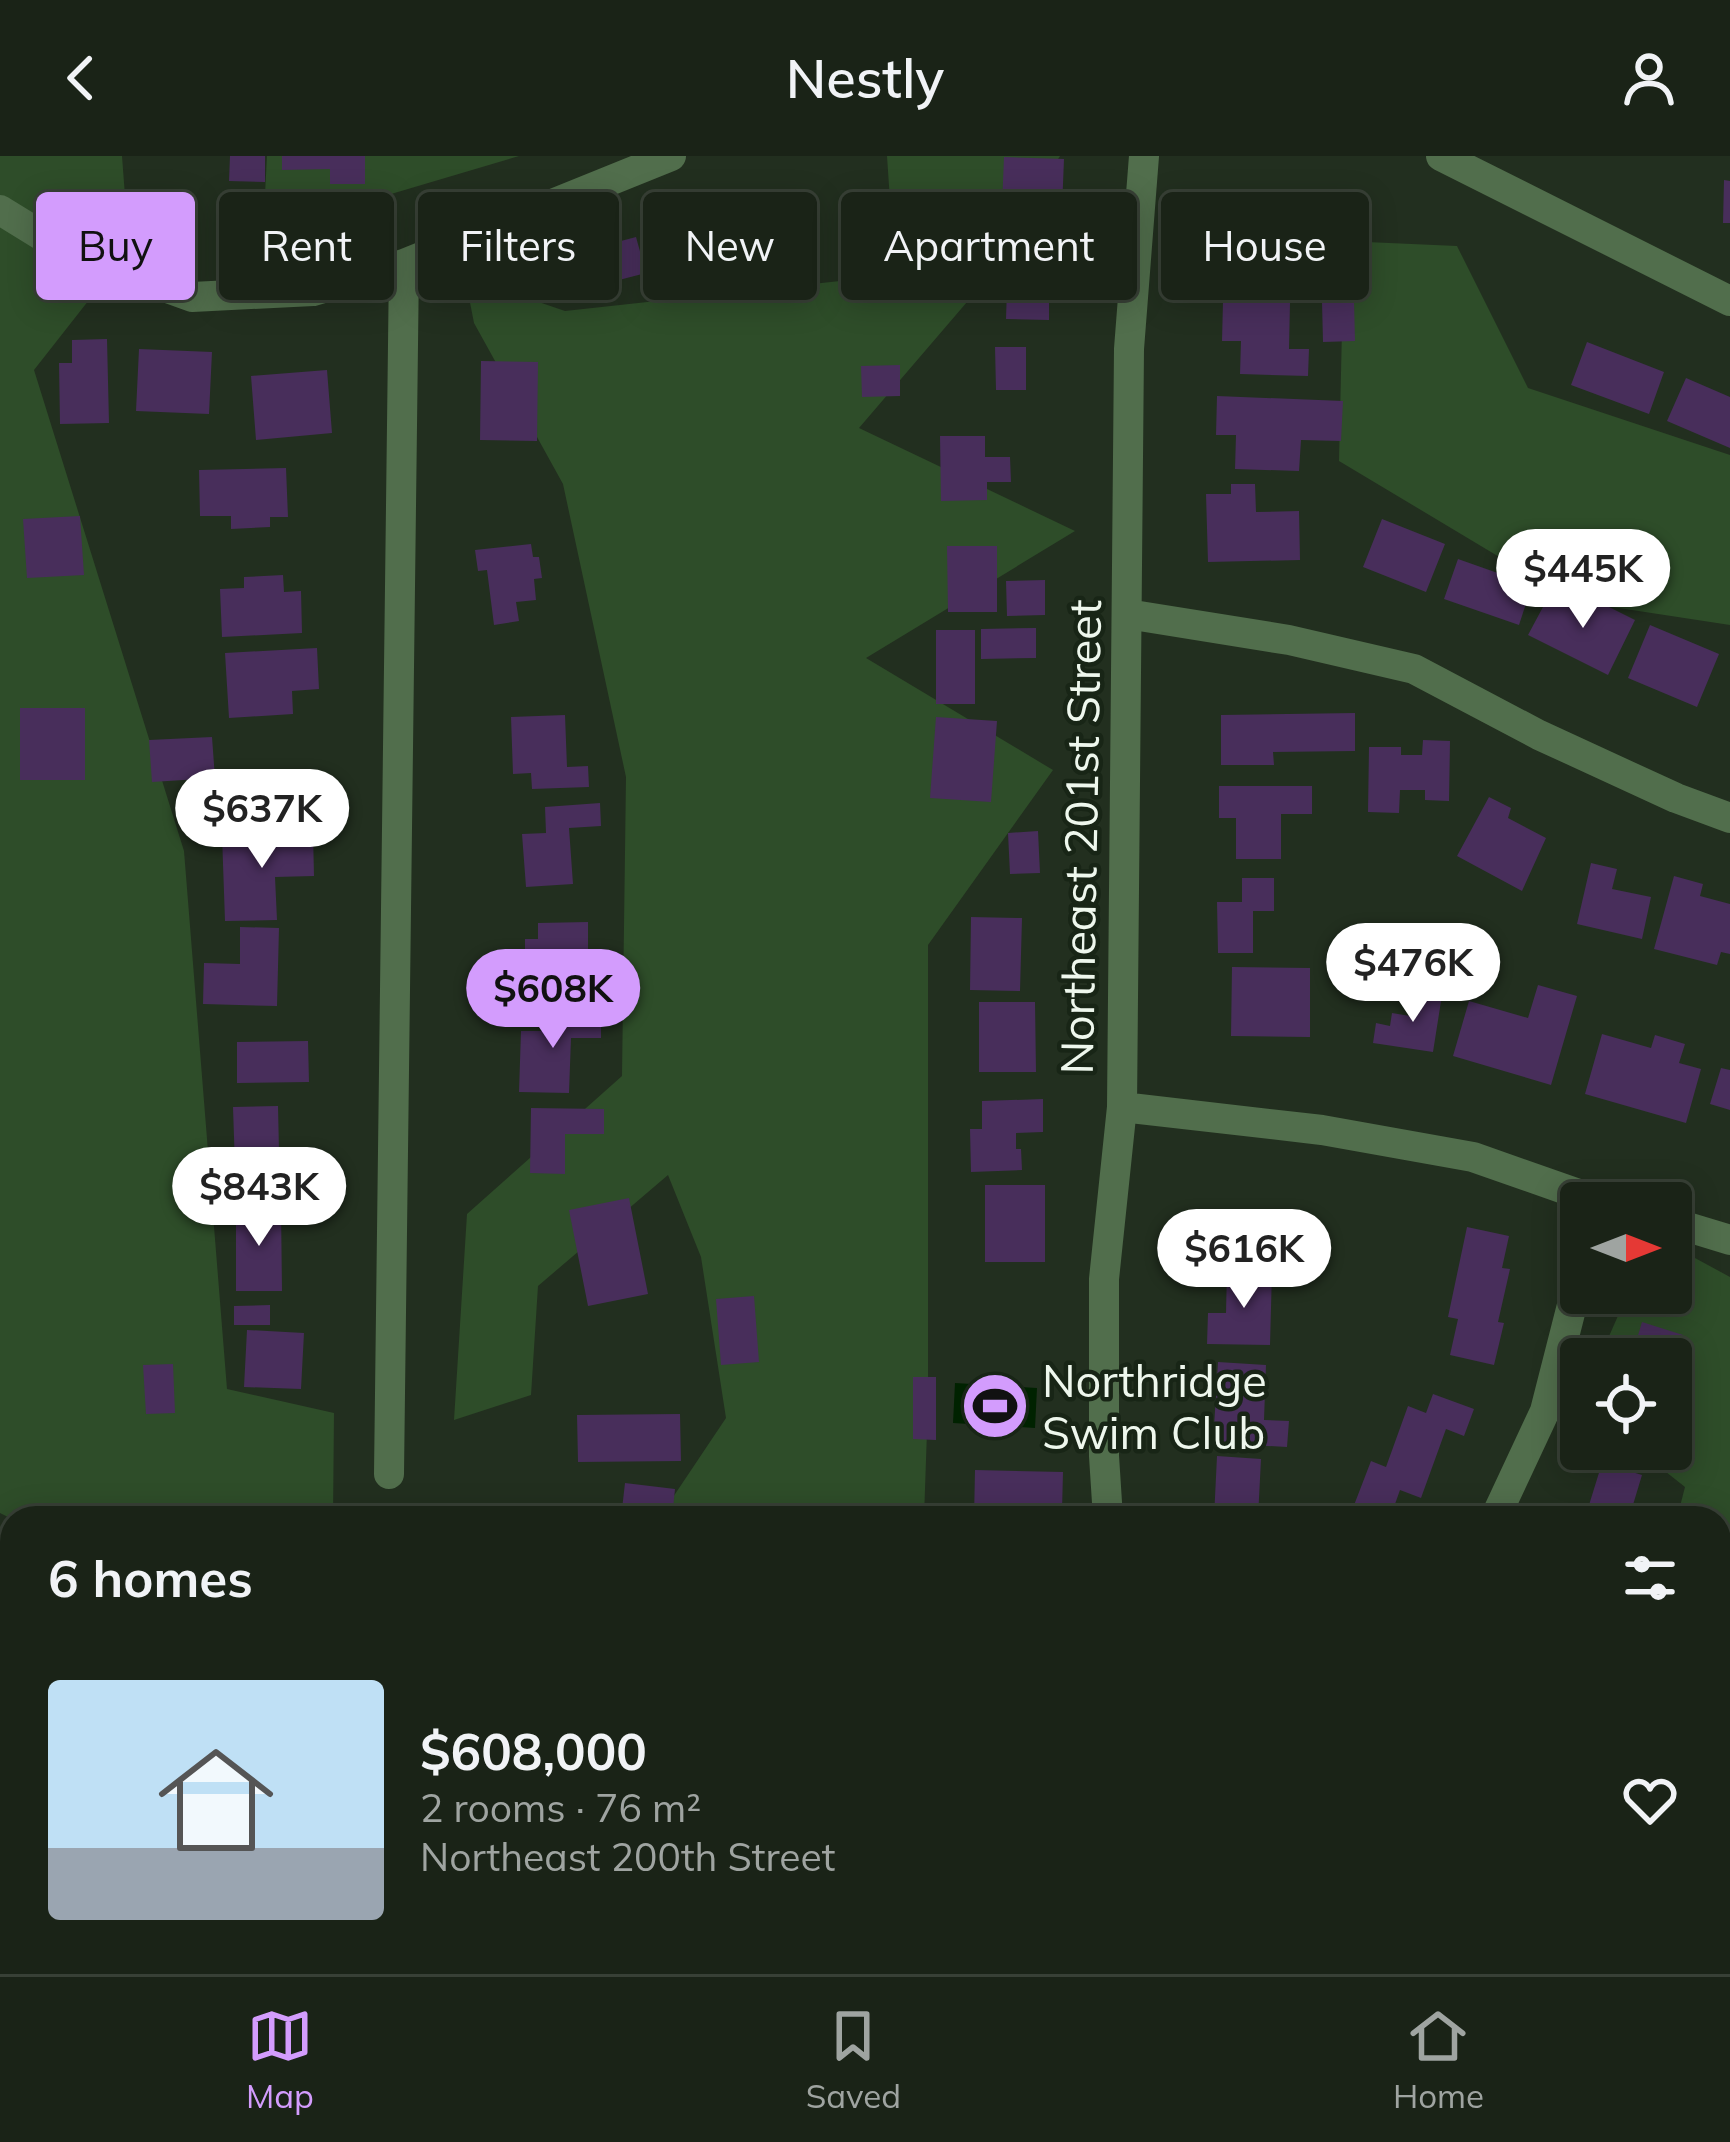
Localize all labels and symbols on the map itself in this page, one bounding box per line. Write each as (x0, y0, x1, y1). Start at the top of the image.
pin: $445K (1499, 529, 1667, 631)
street label: Northeast 201st Street (1048, 599, 1112, 1075)
pin: $637K (178, 769, 346, 871)
pin: $476K (1329, 923, 1497, 1025)
pin: $608K (469, 949, 637, 1051)
pin: $843K (175, 1147, 343, 1249)
north arrow (1560, 1182, 1692, 1314)
pin: $616K (1160, 1209, 1328, 1311)
place label: Northridge Swim Club (1042, 1352, 1267, 1460)
sports icon: Northridge Swim Club (960, 1371, 1030, 1441)

